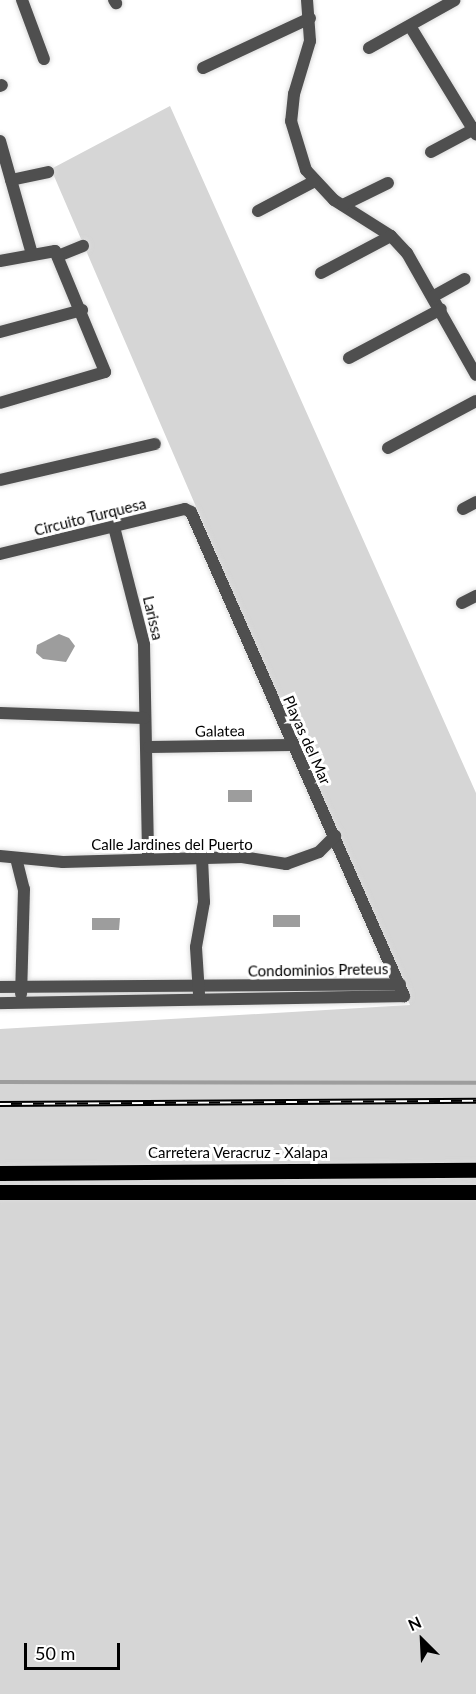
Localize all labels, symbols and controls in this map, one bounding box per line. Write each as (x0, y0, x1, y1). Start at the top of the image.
street label: Circuito Turquesa (32, 494, 148, 540)
street label: Larissa (139, 594, 167, 642)
street label: Playas del Mar (279, 693, 335, 787)
street label: Galatea (195, 722, 245, 740)
street label: Calle Jardines del Puerto (91, 836, 253, 854)
street label: Condominios Preteus (248, 960, 388, 980)
street label: Carretera Veracruz - Xalapa (148, 1144, 328, 1162)
north arrow (392, 1610, 452, 1670)
text: N (405, 1612, 424, 1634)
scale bar (27, 1631, 123, 1669)
text: 50 m (35, 1642, 75, 1664)

